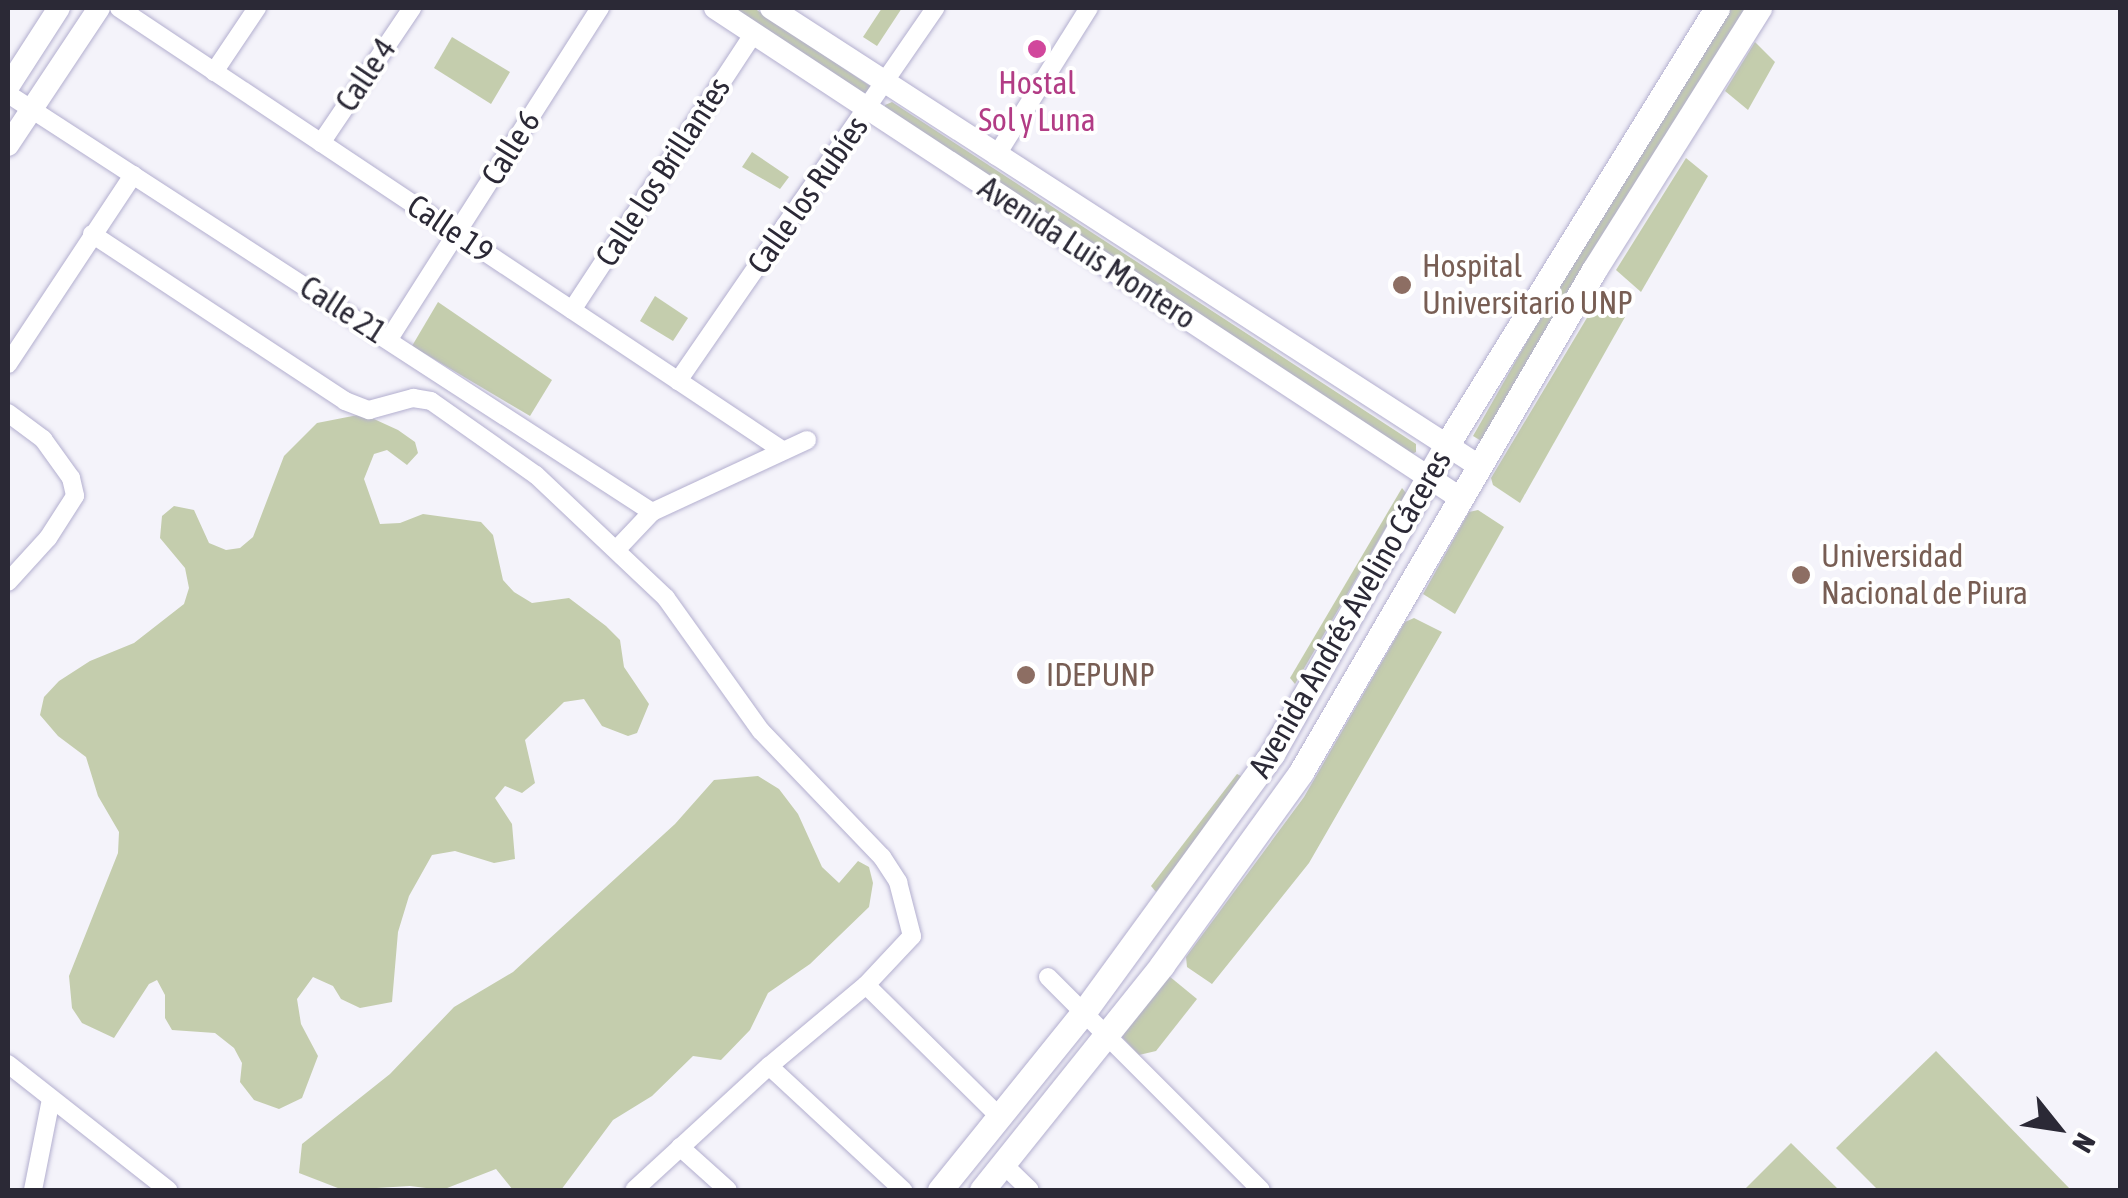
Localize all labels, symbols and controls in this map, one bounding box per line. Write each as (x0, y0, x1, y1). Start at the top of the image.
street label: Calle 4 (328, 31, 404, 119)
marker: Hostal Sol y Luna (1026, 38, 1048, 60)
place label: Hostal Sol y Luna (978, 65, 1096, 140)
street label: Calle los Brillantes (588, 70, 738, 274)
street label: Calle 6 (474, 104, 548, 192)
street label: Calle los Rubíes (740, 109, 876, 281)
street label: Avenida Luis Montero (971, 168, 1203, 338)
street label: Calle 19 (400, 187, 500, 271)
place label: Hospital Universitario UNP (1422, 248, 1633, 323)
street label: Calle 21 (293, 268, 393, 352)
marker: Hospital Universitario UNP (1391, 274, 1413, 296)
street label: Avenida Andrés Avelino Cáceres (1241, 444, 1459, 784)
place label: Universidad Nacional de Piura (1821, 538, 2028, 613)
marker: Universidad Nacional de Piura (1790, 564, 1812, 586)
place label: IDEPUNP (1046, 656, 1155, 694)
marker: IDEPUNP (1015, 664, 1037, 686)
north arrow (2008, 1078, 2108, 1178)
text: N (2066, 1128, 2102, 1158)

